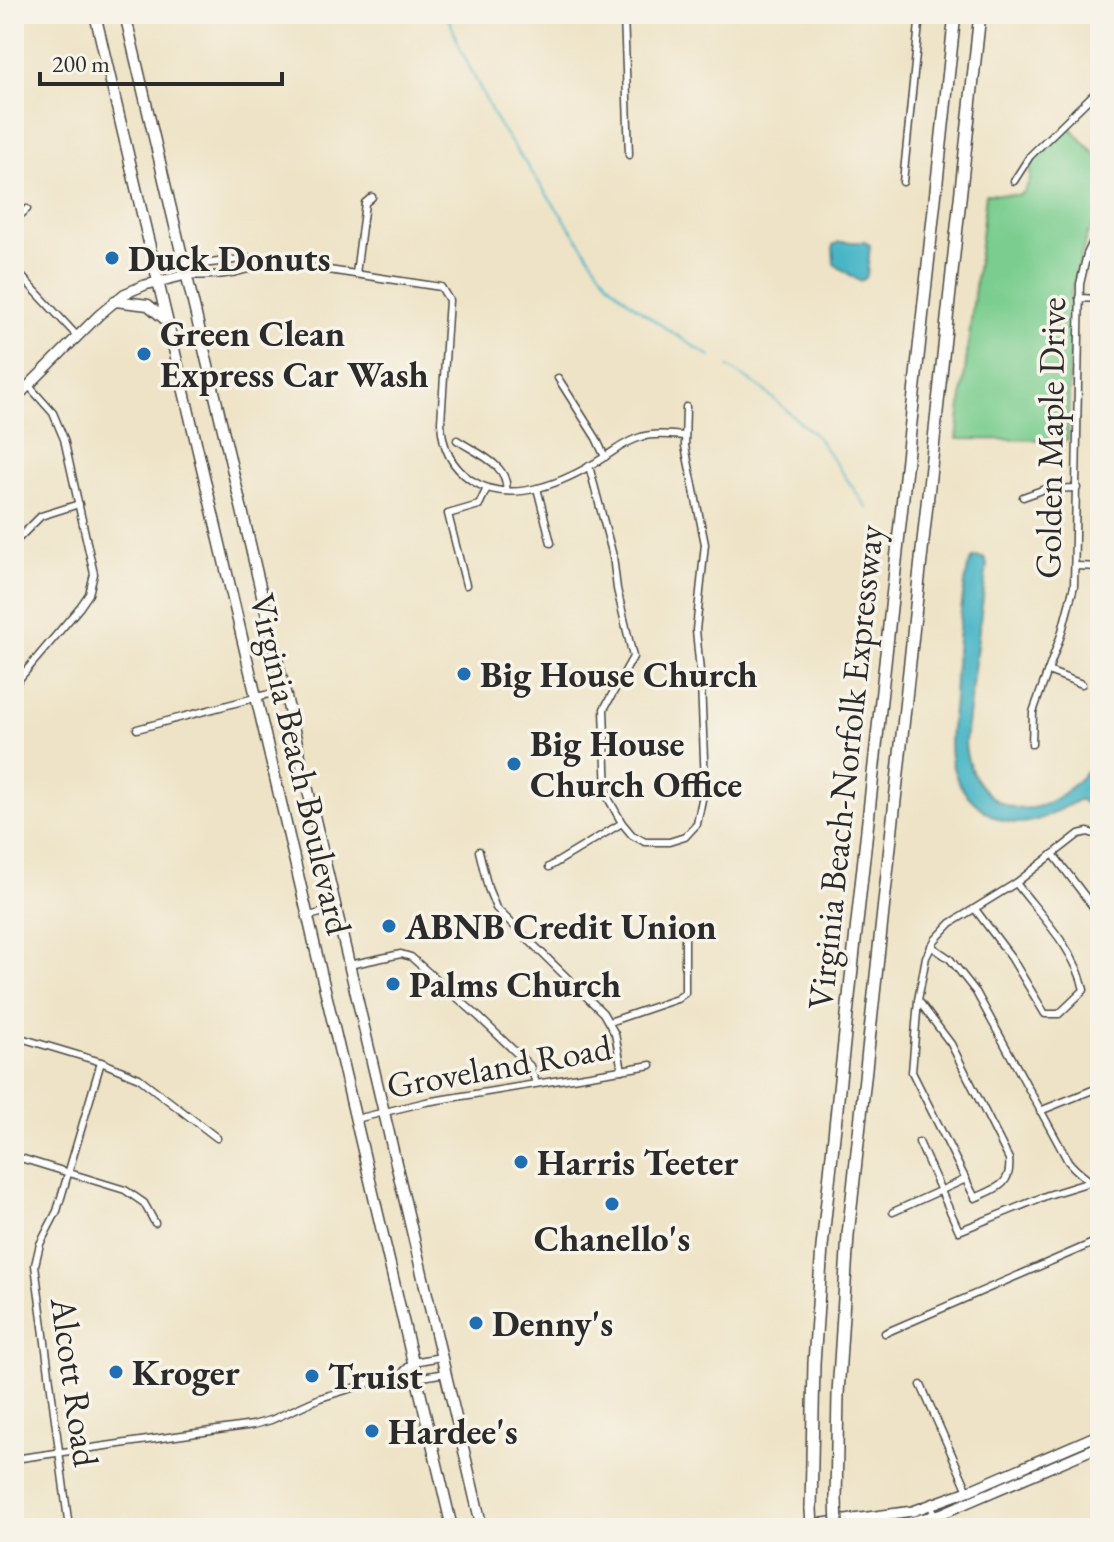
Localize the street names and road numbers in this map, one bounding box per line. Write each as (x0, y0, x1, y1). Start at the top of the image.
street label: Golden Maple Drive (1024, 297, 1076, 579)
street label: Virginia Beach-Norfolk Expressway (796, 522, 894, 1012)
street label: Virginia Beach Boulevard (239, 589, 363, 940)
street label: Groveland Road (383, 1023, 616, 1109)
street label: Alcott Road (40, 1293, 110, 1470)

